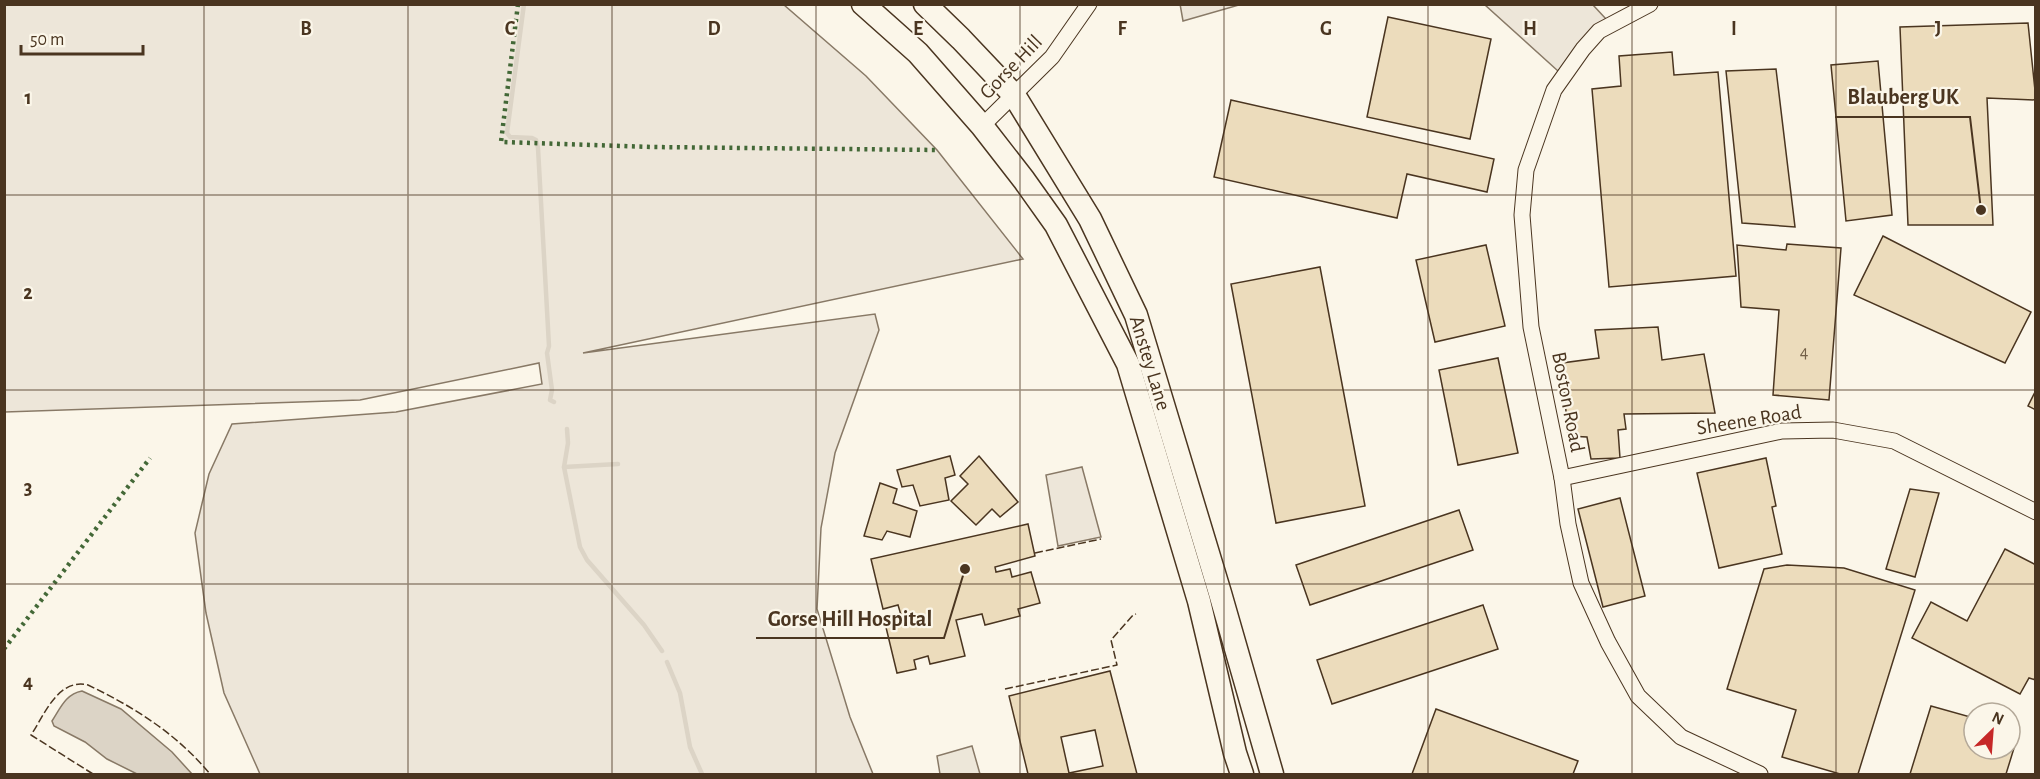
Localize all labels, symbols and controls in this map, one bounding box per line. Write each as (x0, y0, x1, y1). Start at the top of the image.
scale bar (21, 18, 142, 56)
text: B (300, 19, 312, 39)
text: C (505, 19, 516, 39)
text: D (707, 19, 721, 39)
text: E (913, 19, 923, 39)
text: F (1117, 19, 1127, 39)
text: G (1320, 19, 1332, 39)
text: H (1523, 19, 1537, 39)
text: I (1731, 19, 1737, 39)
text: J (1935, 19, 1941, 39)
text: 50 m (30, 31, 64, 49)
street label: Gorse Hill (976, 31, 1046, 103)
callout: Blauberg UK (1835, 77, 1970, 117)
text: Blauberg UK (1847, 86, 1960, 108)
text: 1 (24, 88, 32, 108)
text: 2 (23, 283, 33, 303)
street label: Anstey Lane (1126, 313, 1174, 413)
house number: 4 (1800, 344, 1809, 362)
street label: Boston Road (1548, 350, 1588, 454)
street label: Sheene Road (1695, 401, 1803, 439)
text: 3 (24, 478, 32, 498)
callout: Gorse Hill Hospital (756, 598, 944, 638)
text: Gorse Hill Hospital (768, 608, 932, 630)
text: 4 (23, 672, 33, 692)
north arrow (1962, 701, 2022, 761)
text: N (1989, 709, 2006, 728)

